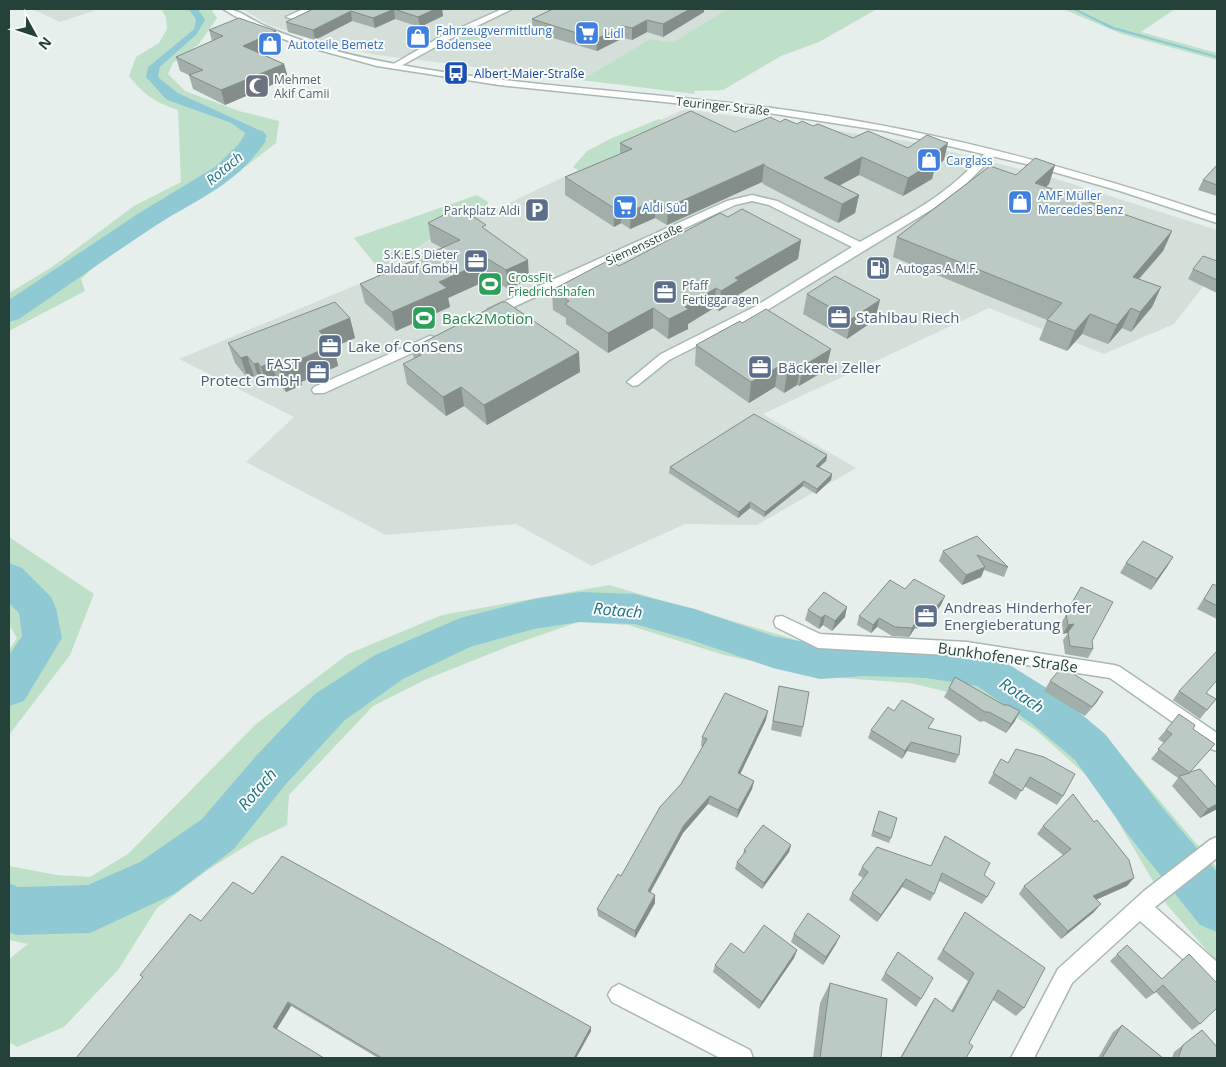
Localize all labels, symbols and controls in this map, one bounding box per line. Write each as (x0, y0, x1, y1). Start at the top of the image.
north arrow (10, 10, 60, 60)
supermarket icon: Lidl (574, 20, 600, 46)
place label: Fahrzeugvermittlung Bodensee (436, 22, 552, 53)
shop icon: Fahrzeugvermittlung Bodensee (405, 24, 431, 50)
place label: Lidl (604, 25, 624, 42)
shop icon: Autoteile Bemetz (257, 31, 283, 57)
text: N (34, 33, 56, 54)
place label: Autoteile Bemetz (288, 36, 384, 53)
bus stop icon: Albert-Maier-Straße (443, 60, 469, 86)
place label: Albert-Maier-Straße (474, 65, 585, 82)
place label: Mehmet Akif Camii (274, 71, 329, 102)
mosque icon: Mehmet Akif Camii (244, 73, 270, 99)
street label: Teuringer Straße (675, 93, 771, 119)
water label: Rotach (201, 147, 247, 189)
shop icon: Carglass (916, 147, 942, 173)
place label: Carglass (946, 152, 993, 169)
place label: AMF Müller Mercedes Benz (1038, 187, 1124, 218)
shop icon: AMF Müller Mercedes Benz (1007, 189, 1033, 215)
supermarket icon: Aldi Süd (612, 194, 638, 220)
parking icon: Parkplatz Aldi (524, 197, 550, 223)
place label: Aldi Süd (642, 199, 687, 216)
place label: Parkplatz Aldi (444, 202, 520, 219)
street label: Siemensstraße (603, 219, 685, 269)
place label: S.K.E.S Dieter Baldauf GmbH (376, 246, 458, 277)
office icon: S.K.E.S Dieter Baldauf GmbH (463, 248, 489, 274)
fuel station icon: Autogas A.M.F. (865, 255, 891, 281)
place label: Autogas A.M.F. (896, 260, 979, 277)
place label: CrossFit Friedrichshafen (508, 269, 595, 300)
sports icon: CrossFit Friedrichshafen (477, 271, 503, 297)
place label: Pfaff Fertiggaragen (682, 277, 759, 308)
office icon: Pfaff Fertiggaragen (652, 279, 678, 305)
office icon: Stahlbau Riech (826, 304, 852, 330)
sports icon: Back2Motion (411, 305, 437, 331)
place label: Stahlbau Riech (856, 307, 959, 327)
place label: Back2Motion (442, 308, 534, 328)
office icon: Lake of ConSens (317, 333, 343, 359)
place label: Lake of ConSens (348, 336, 463, 356)
place label: FAST Protect GmbH (201, 353, 301, 390)
office icon: Bäckerei Zeller (747, 354, 773, 380)
place label: Bäckerei Zeller (778, 357, 881, 377)
office icon: FAST Protect GmbH (305, 359, 331, 385)
water label: Rotach (593, 597, 643, 623)
place label: Andreas Hinderhofer Energieberatung (944, 597, 1091, 634)
office icon: Andreas Hinderhofer Energieberatung (913, 603, 939, 629)
street label: Bunkhofener Straße (937, 637, 1079, 677)
water label: Rotach (996, 672, 1048, 718)
water label: Rotach (233, 763, 281, 815)

